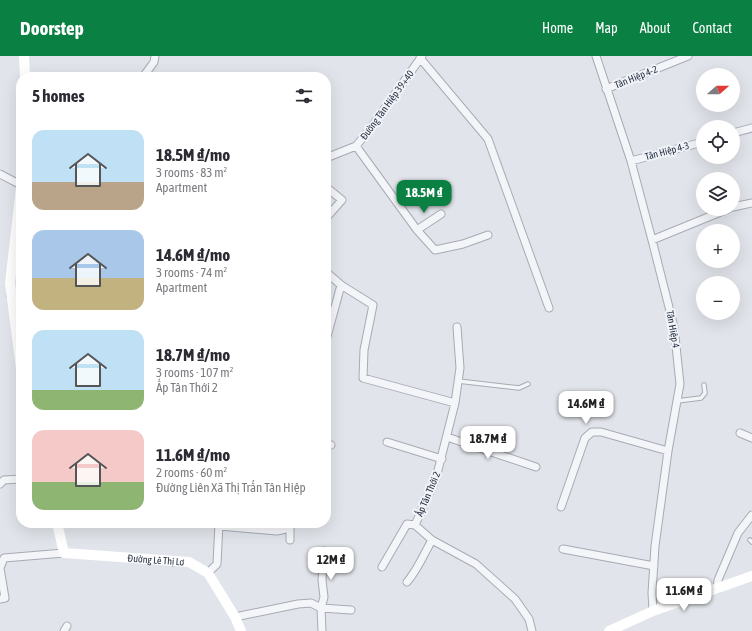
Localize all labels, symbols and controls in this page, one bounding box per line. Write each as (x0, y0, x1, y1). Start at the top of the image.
text: Doorstep (20, 17, 84, 39)
text: Home (542, 20, 573, 36)
text: Map (595, 20, 618, 36)
text: About (640, 20, 671, 36)
text: Contact (693, 20, 732, 36)
street label: Tân Hiệp 4-2 (613, 63, 659, 91)
street label: Đường Tân Hiệp 39+40 (358, 68, 416, 142)
north arrow (696, 68, 740, 112)
map controls (696, 68, 740, 320)
icon: filters (293, 85, 315, 107)
text: 5 homes (32, 86, 85, 106)
button: locate (696, 120, 740, 164)
street label: Tân Hiệp 4-3 (644, 140, 691, 162)
text: 18.5M ₫/mo (156, 145, 230, 165)
icon: home (64, 146, 112, 194)
text: 3 rooms · 83 m² (156, 165, 227, 180)
button: layers (696, 172, 740, 216)
text: Apartment (156, 180, 207, 195)
pin: 18.5M ₫ (387, 180, 461, 214)
text: 18.5M ₫ (406, 185, 442, 200)
button: + (696, 224, 740, 268)
text: 14.6M ₫/mo (156, 245, 230, 265)
icon: home (64, 246, 112, 294)
text: 3 rooms · 74 m² (156, 265, 227, 280)
button: − (696, 276, 740, 320)
text: Apartment (156, 280, 207, 295)
street label: Tân Hiệp 4 (664, 309, 682, 349)
text: 18.7M ₫/mo (156, 345, 230, 365)
icon: home (64, 346, 112, 394)
text: 3 rooms · 107 m² (156, 365, 233, 380)
text: Ấp Tân Thới 2 (156, 380, 218, 395)
pin: 14.6M ₫ (549, 391, 623, 425)
text: 14.6M ₫ (568, 396, 604, 411)
pin: 18.7M ₫ (451, 426, 525, 460)
text: 18.7M ₫ (470, 431, 506, 446)
text: 11.6M ₫/mo (156, 445, 230, 465)
icon: home (64, 446, 112, 494)
text: 2 rooms · 60 m² (156, 465, 227, 480)
street label: Ấp Tân Thới 2 (413, 469, 442, 518)
text: Đường Liên Xã Thị Trấn Tân Hiệp (156, 480, 306, 495)
pin: 12M ₫ (303, 547, 359, 581)
street label: Đường Lê Thị Lơ (127, 552, 185, 567)
text: 12M ₫ (317, 552, 345, 567)
pin: 11.6M ₫ (647, 578, 721, 612)
text: 11.6M ₫ (666, 583, 702, 598)

